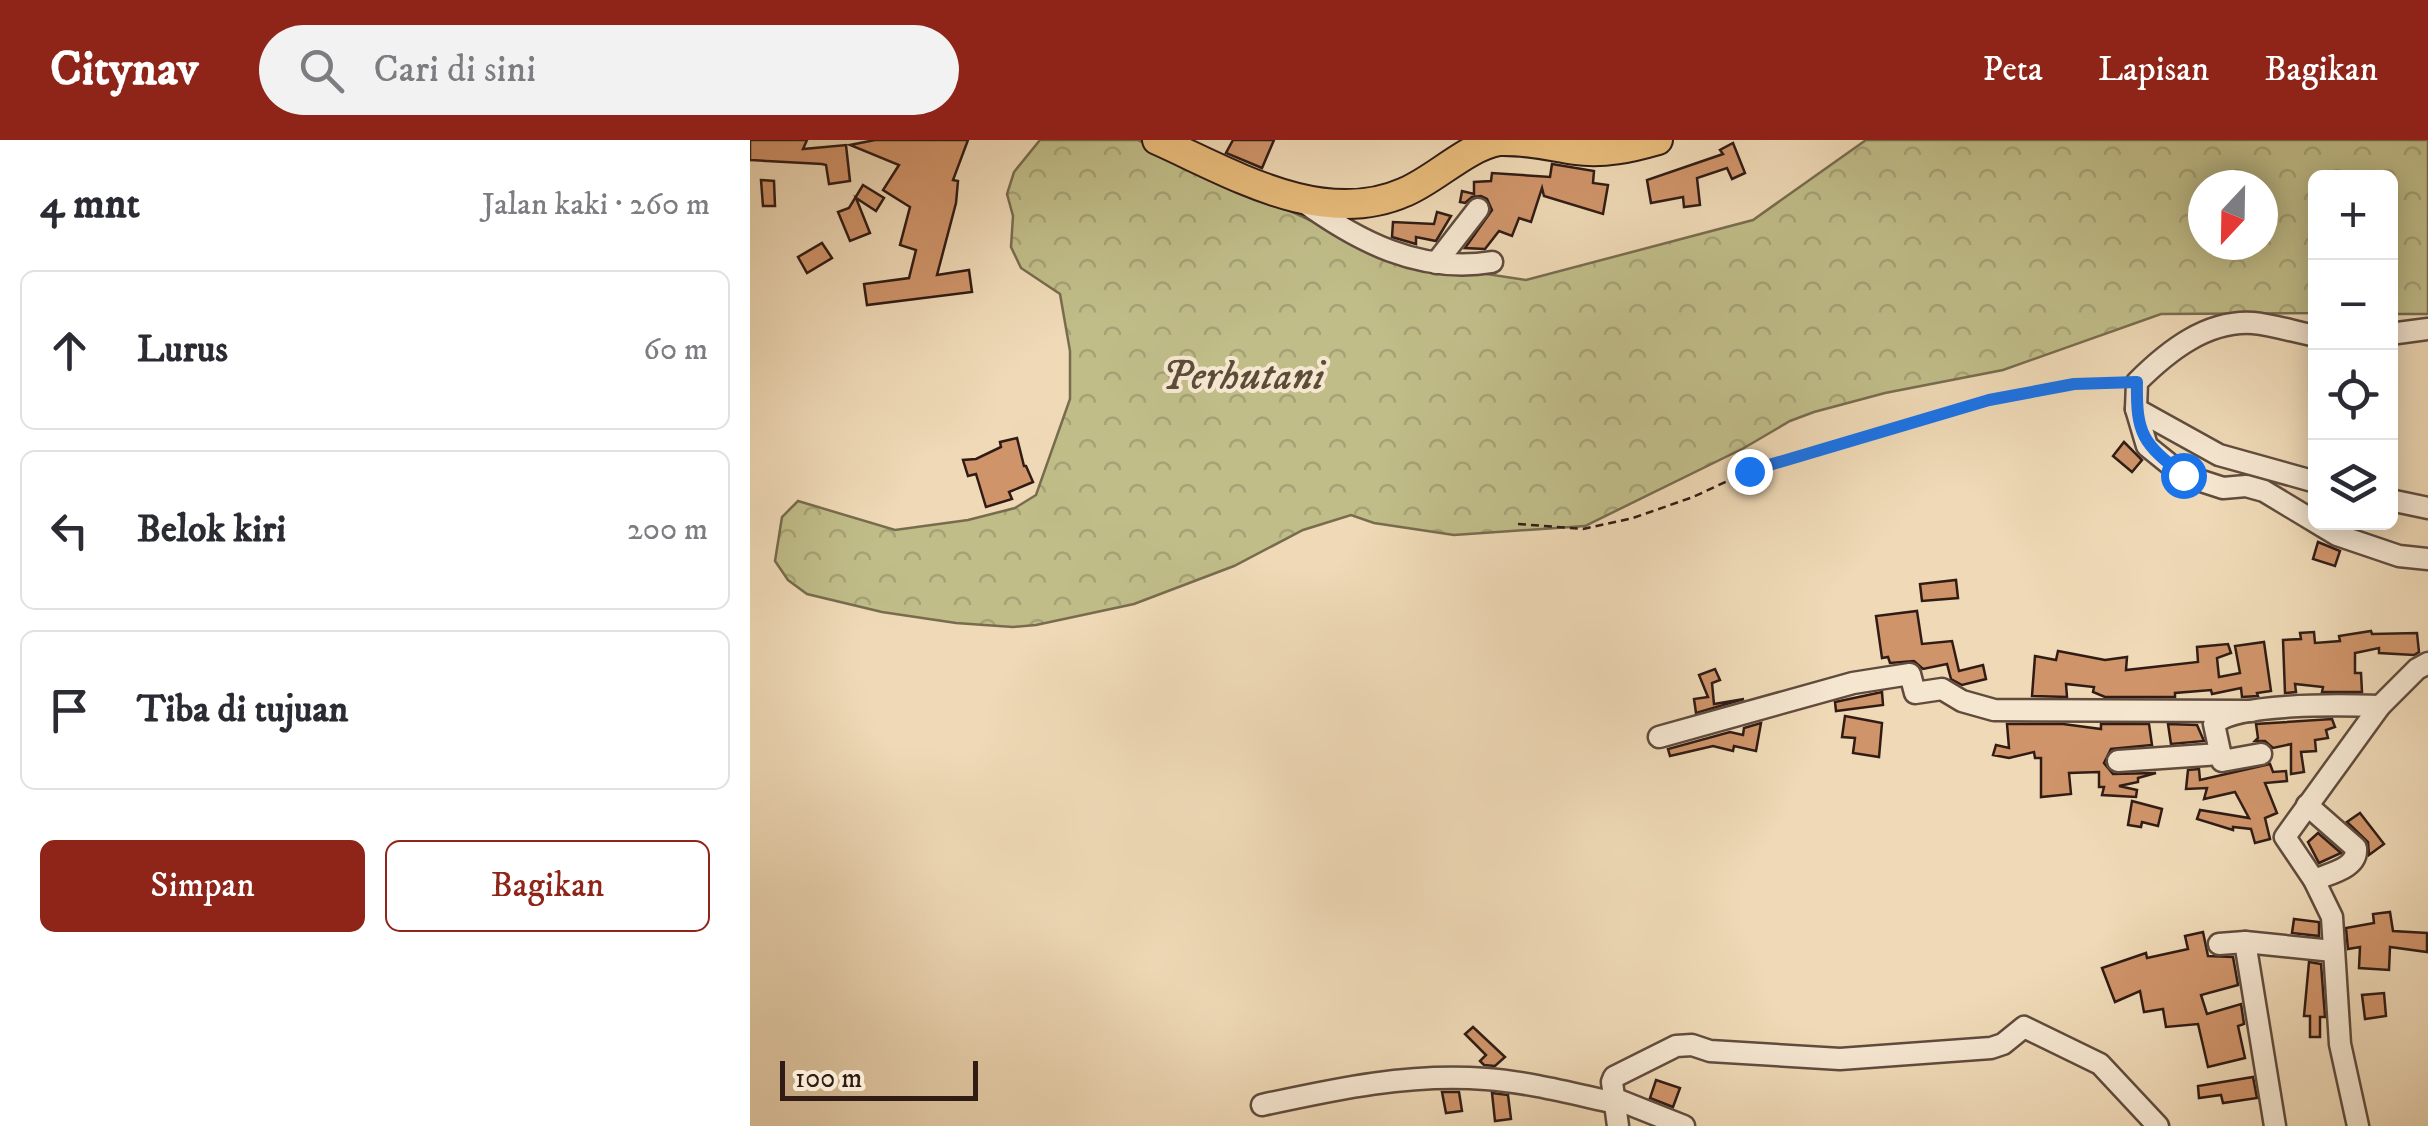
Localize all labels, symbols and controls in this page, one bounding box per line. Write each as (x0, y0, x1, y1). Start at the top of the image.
search box (259, 25, 959, 115)
text: Citynav (50, 40, 199, 100)
icon: search (294, 43, 349, 98)
text: Cari di sini (374, 46, 536, 94)
text: Peta (1982, 48, 2043, 92)
text: Lapisan (2098, 48, 2209, 92)
text: Bagikan (2264, 48, 2378, 92)
north arrow (2188, 170, 2278, 260)
map controls (2308, 170, 2398, 530)
button: + (2308, 170, 2398, 260)
text: 4 mnt (40, 179, 140, 231)
text: Jalan kaki · 260 m (482, 185, 710, 225)
button: − (2308, 260, 2398, 350)
icon: ahead (42, 323, 97, 378)
text: Lurus (137, 326, 228, 374)
text: 60 m (643, 330, 708, 370)
button: locate (2308, 350, 2398, 440)
park label: Perhutani (1162, 351, 1326, 403)
button: layers (2308, 440, 2398, 530)
route end (1727, 449, 1773, 495)
route start (2161, 453, 2207, 499)
icon: left (42, 503, 97, 558)
text: Belok kiri (137, 506, 286, 554)
text: 200 m (627, 510, 708, 550)
icon: arrive (42, 683, 97, 738)
text: Tiba di tujuan (137, 686, 348, 734)
button: Simpan (40, 840, 365, 932)
button: Bagikan (385, 840, 710, 932)
scale bar (780, 1056, 978, 1100)
text: 100 m (795, 1061, 862, 1096)

